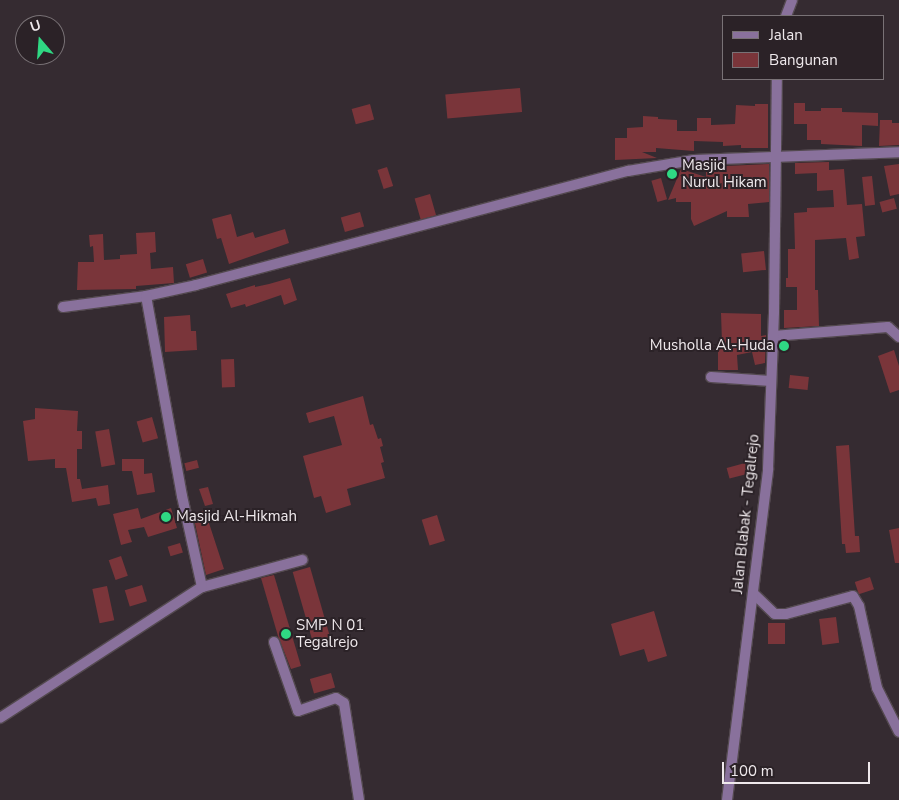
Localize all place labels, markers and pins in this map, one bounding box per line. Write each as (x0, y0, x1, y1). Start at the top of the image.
place label: Masjid Nurul Hikam (682, 156, 767, 191)
marker: Masjid Nurul Hikam (666, 168, 678, 180)
place label: Musholla Al-Huda (650, 337, 774, 355)
marker: Musholla Al-Huda (778, 340, 790, 352)
place label: Masjid Al-Hikmah (176, 508, 297, 526)
marker: Masjid Al-Hikmah (160, 511, 172, 523)
place label: SMP N 01 Tegalrejo (296, 616, 364, 651)
marker: SMP N 01 Tegalrejo (280, 628, 292, 640)

